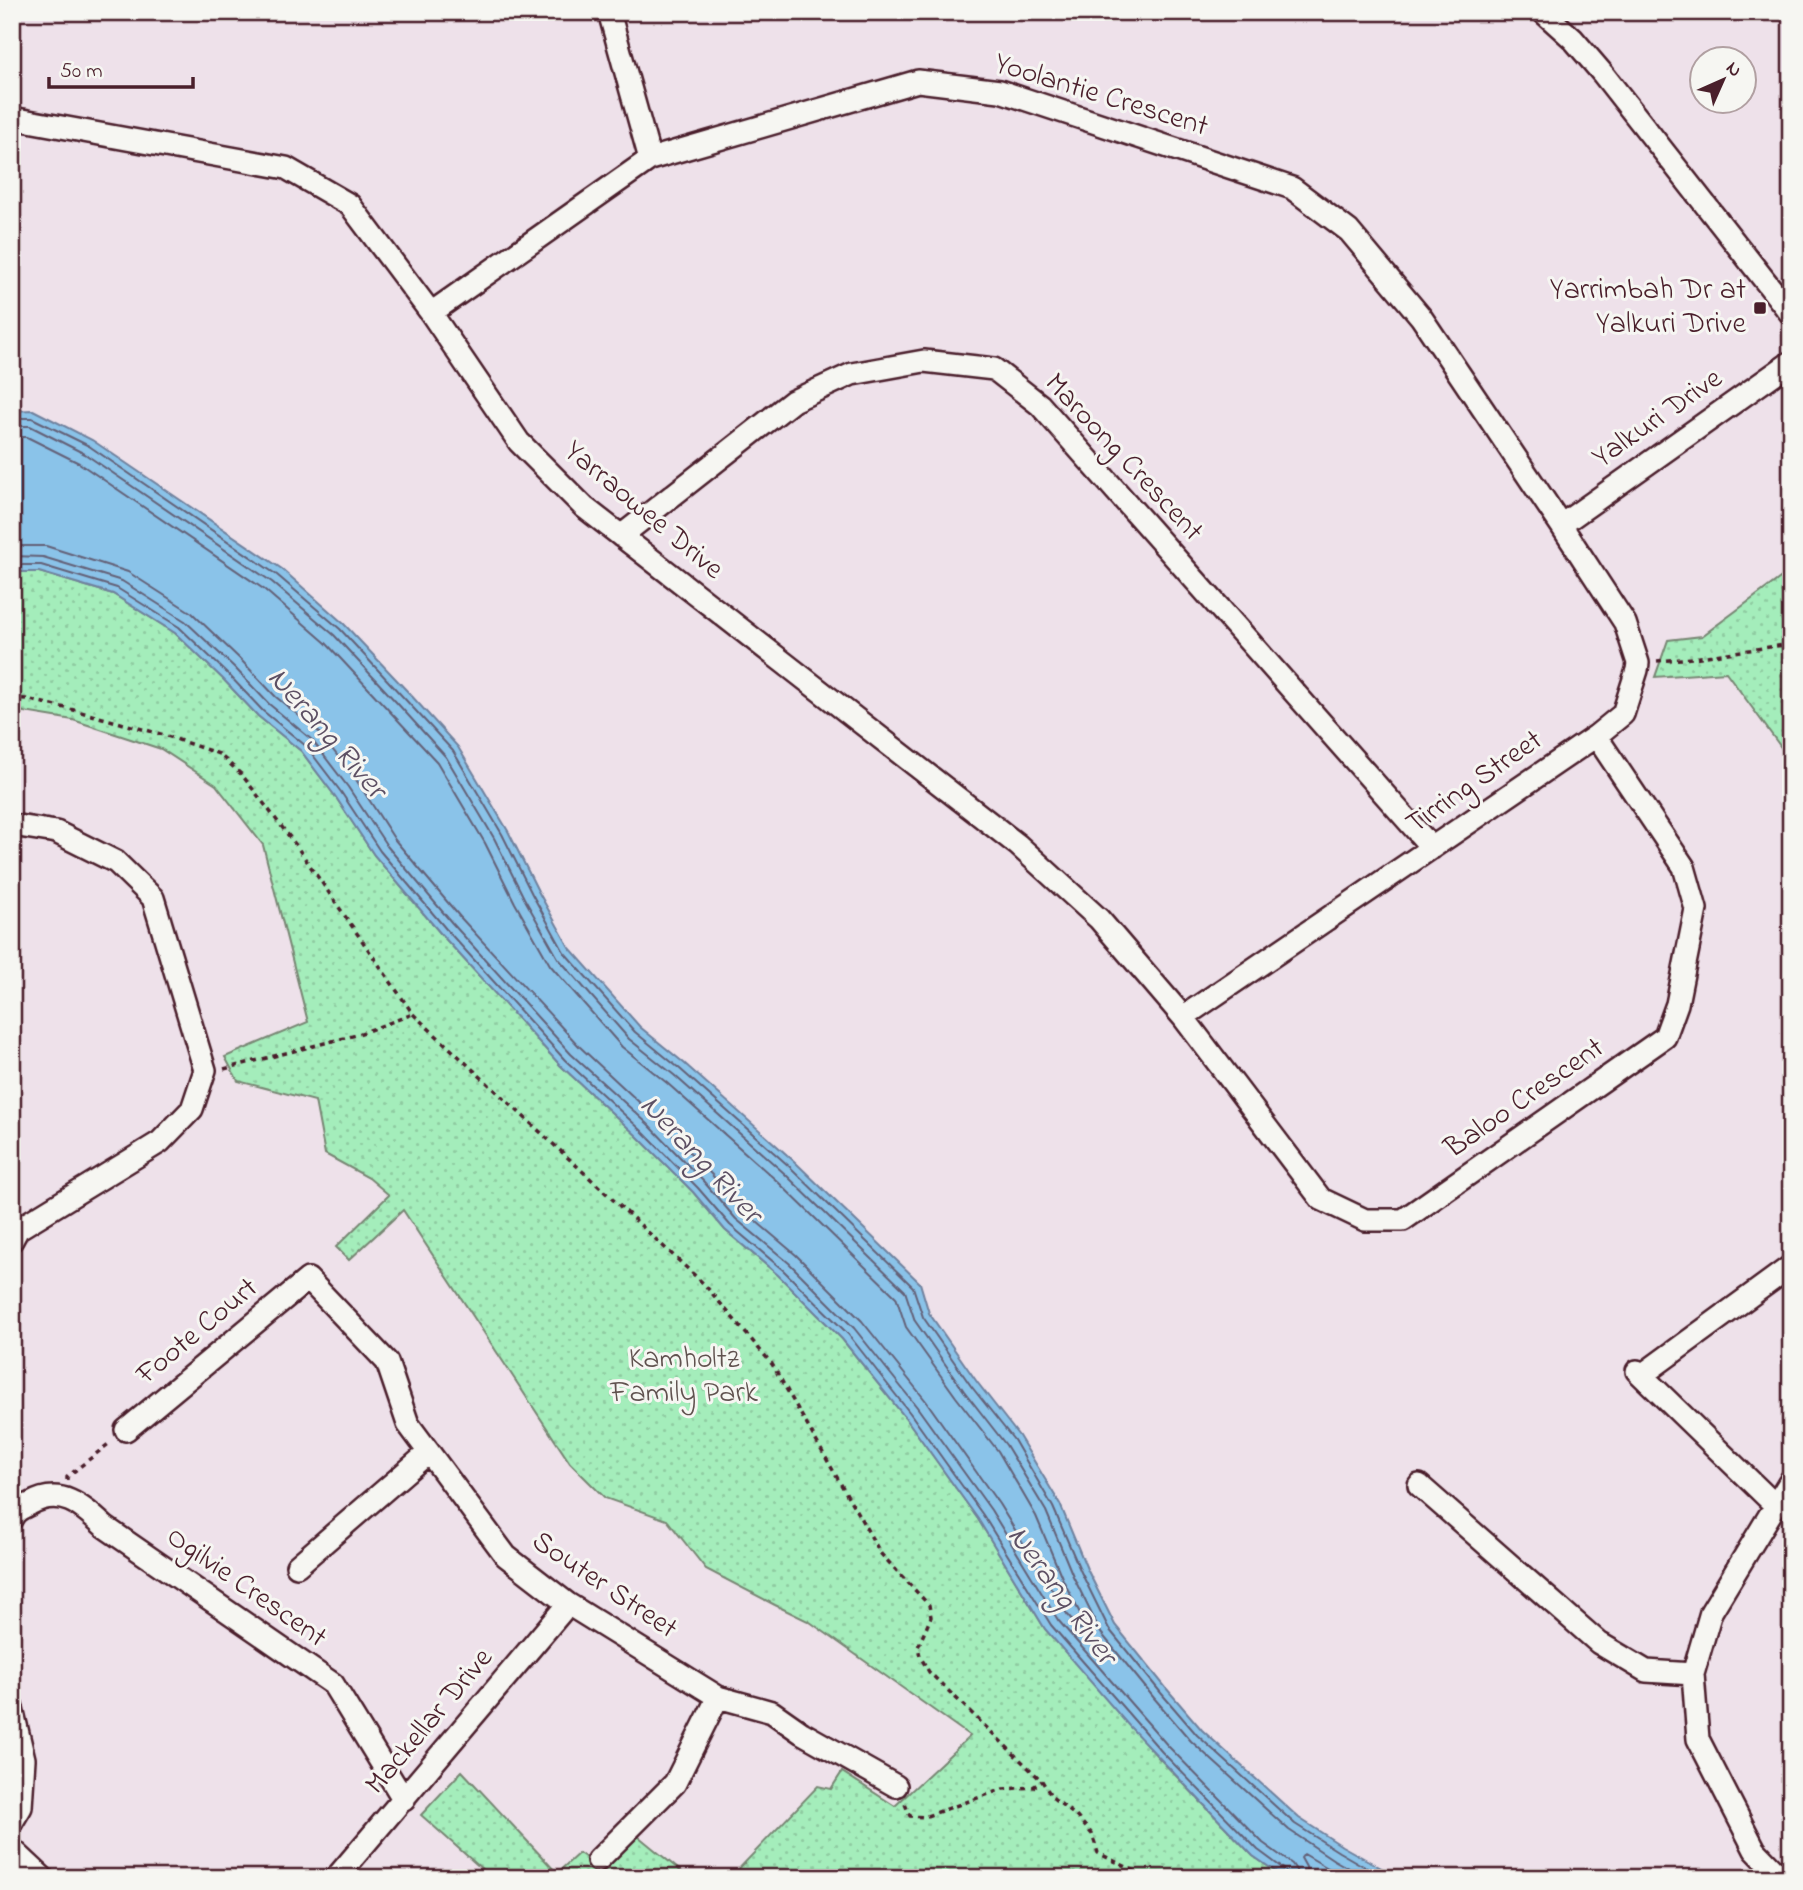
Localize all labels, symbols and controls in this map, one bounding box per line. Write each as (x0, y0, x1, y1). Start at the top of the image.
street label: Yoolantie Crescent (989, 43, 1213, 149)
scale bar (49, 46, 192, 90)
north arrow (1688, 46, 1758, 116)
text: N (1719, 56, 1747, 84)
text: 50 m (60, 57, 103, 87)
place label: Yarrimbah Dr at Yalkuri Drive (1550, 269, 1747, 347)
marker: Yarrimbah Dr at Yalkuri Drive (1752, 300, 1768, 316)
street label: Yalkuri Drive (1584, 358, 1733, 480)
street label: Maroong Crescent (1033, 364, 1213, 552)
street label: Yarraowee Drive (553, 431, 733, 592)
water label: Nerang River (255, 657, 400, 814)
street label: Tirring Street (1398, 720, 1552, 846)
street label: Baloo Crescent (1435, 1028, 1614, 1171)
water label: Nerang River (627, 1085, 775, 1238)
street label: Foote Court (127, 1268, 269, 1397)
park label: Kamholtz Family Park (609, 1338, 759, 1416)
street label: Ogilvie Crescent (157, 1516, 335, 1660)
water label: Nerang River (994, 1517, 1130, 1679)
street label: Souter Street (522, 1521, 686, 1651)
street label: Mackellar Drive (355, 1638, 505, 1805)

